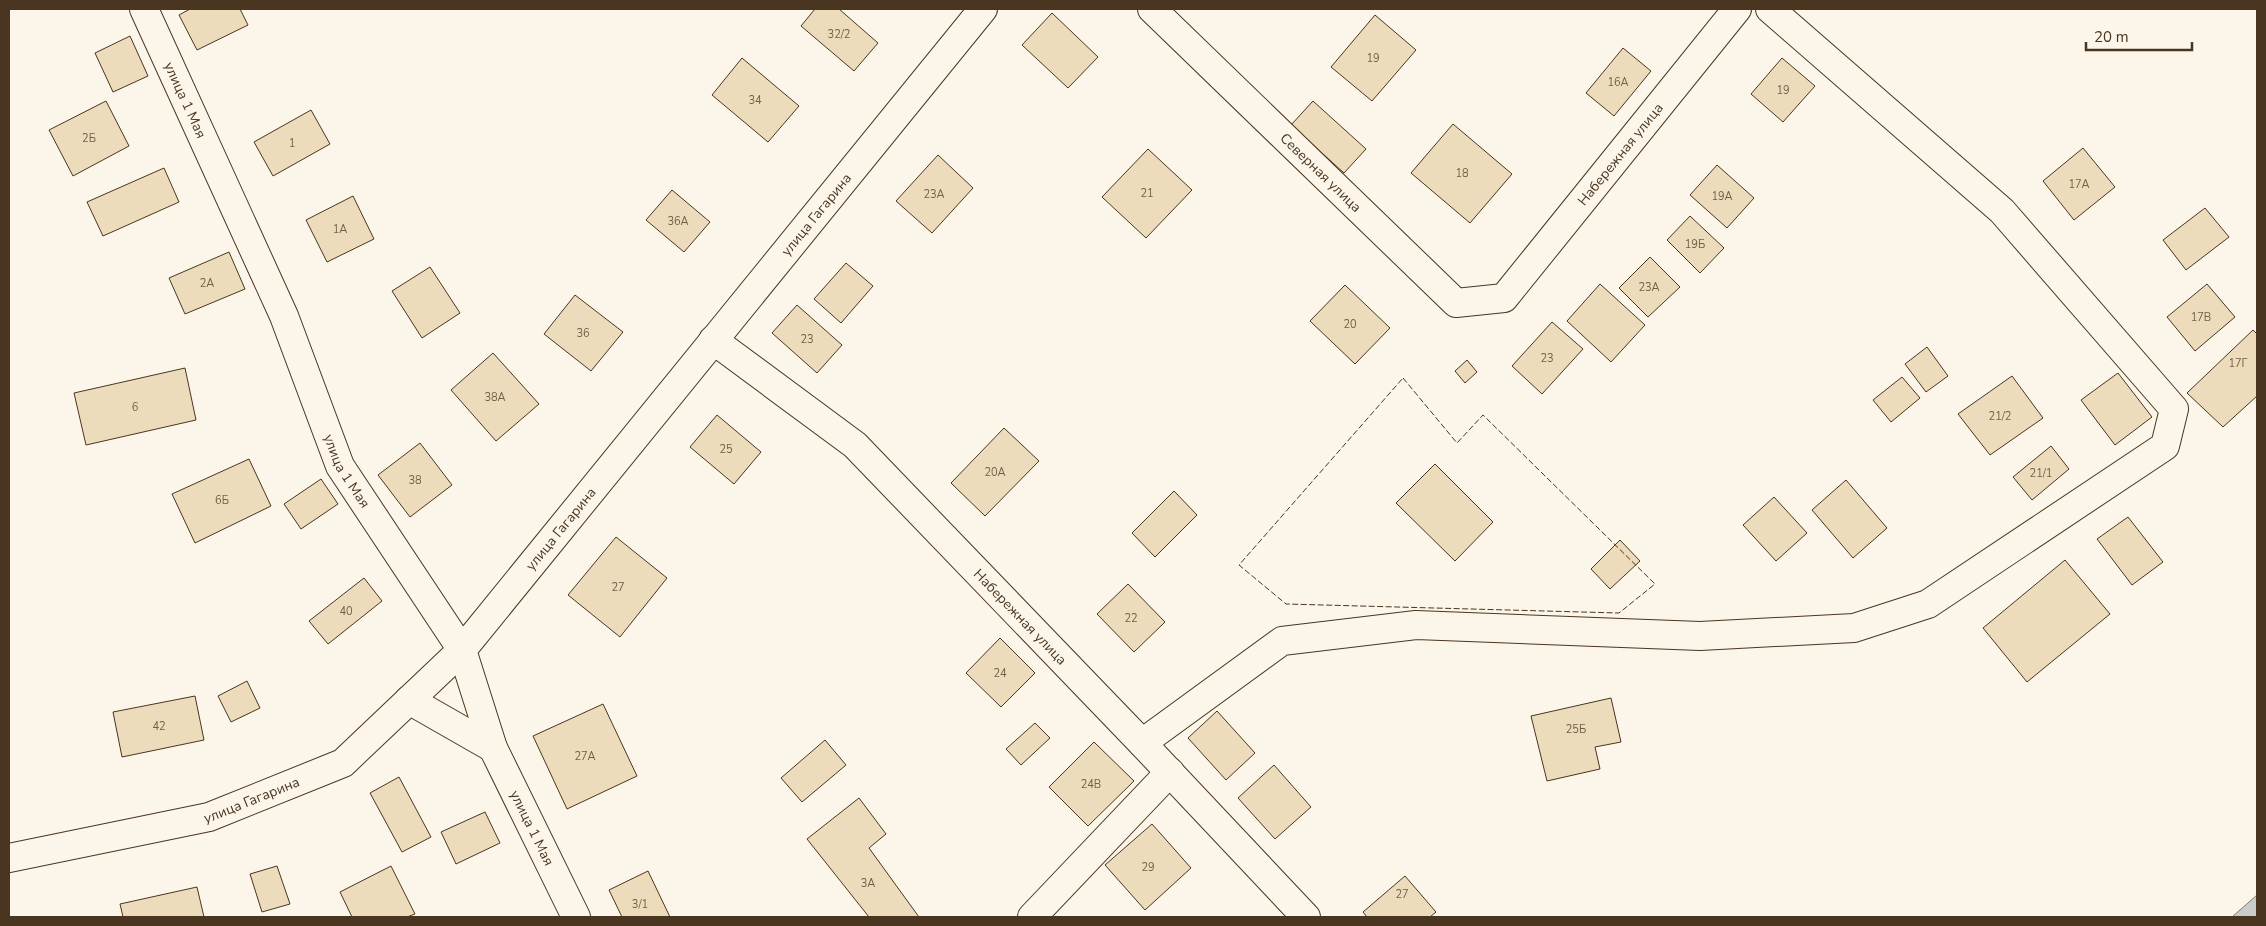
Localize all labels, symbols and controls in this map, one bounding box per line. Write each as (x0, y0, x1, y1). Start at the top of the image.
scale bar (2086, 20, 2192, 52)
house number: 32/2 (828, 27, 850, 42)
text: 20 m (2094, 27, 2129, 47)
house number: 19 (1366, 51, 1380, 66)
street label: улица 1 Мая (160, 59, 211, 141)
house number: 16А (1607, 75, 1629, 90)
house number: 19 (1776, 83, 1790, 98)
house number: 34 (748, 93, 762, 108)
street label: Набережная улица (1573, 99, 1667, 209)
street label: Северная улица (1276, 129, 1366, 216)
house number: 2Б (82, 131, 96, 146)
house number: 1 (289, 136, 295, 151)
house number: 18 (1455, 166, 1469, 181)
street label: улица Гагарина (777, 169, 855, 260)
house number: 17А (2068, 177, 2090, 192)
house number: 21 (1140, 186, 1154, 201)
house number: 23А (923, 187, 945, 202)
house number: 19А (1711, 189, 1733, 204)
house number: 36А (667, 214, 689, 229)
house number: 1А (333, 222, 347, 237)
house number: 19Б (1685, 237, 1705, 252)
house number: 2А (200, 276, 214, 291)
house number: 23А (1638, 280, 1660, 295)
house number: 17В (2191, 310, 2211, 325)
house number: 20 (1343, 317, 1357, 332)
house number: 36 (576, 326, 590, 341)
house number: 23 (800, 332, 814, 347)
house number: 23 (1540, 351, 1554, 366)
house number: 17Г (2228, 356, 2248, 371)
house number: 38А (484, 390, 506, 405)
house number: 6 (132, 400, 139, 415)
house number: 21/2 (1989, 409, 2011, 424)
street label: улица 1 Мая (319, 431, 375, 512)
house number: 25 (719, 442, 733, 457)
house number: 20А (984, 465, 1006, 480)
house number: 21/1 (2030, 466, 2052, 481)
house number: 38 (408, 473, 422, 488)
street label: улица Гагарина (521, 483, 600, 574)
house number: 6Б (215, 493, 229, 508)
street label: Набережная улица (970, 565, 1071, 669)
house number: 27 (611, 580, 625, 595)
house number: 40 (339, 604, 353, 619)
house number: 22 (1124, 611, 1138, 626)
house number: 24 (993, 666, 1007, 681)
house number: 42 (152, 719, 166, 734)
house number: 25Б (1566, 722, 1586, 737)
house number: 27А (574, 749, 596, 764)
street label: улица Гагарина (202, 772, 302, 827)
house number: 24В (1081, 777, 1101, 792)
street label: улица 1 Мая (506, 787, 559, 869)
house number: 29 (1141, 860, 1155, 875)
house number: 3А (861, 876, 875, 891)
house number: 27 (1395, 887, 1409, 902)
house number: 3/1 (632, 897, 648, 912)

